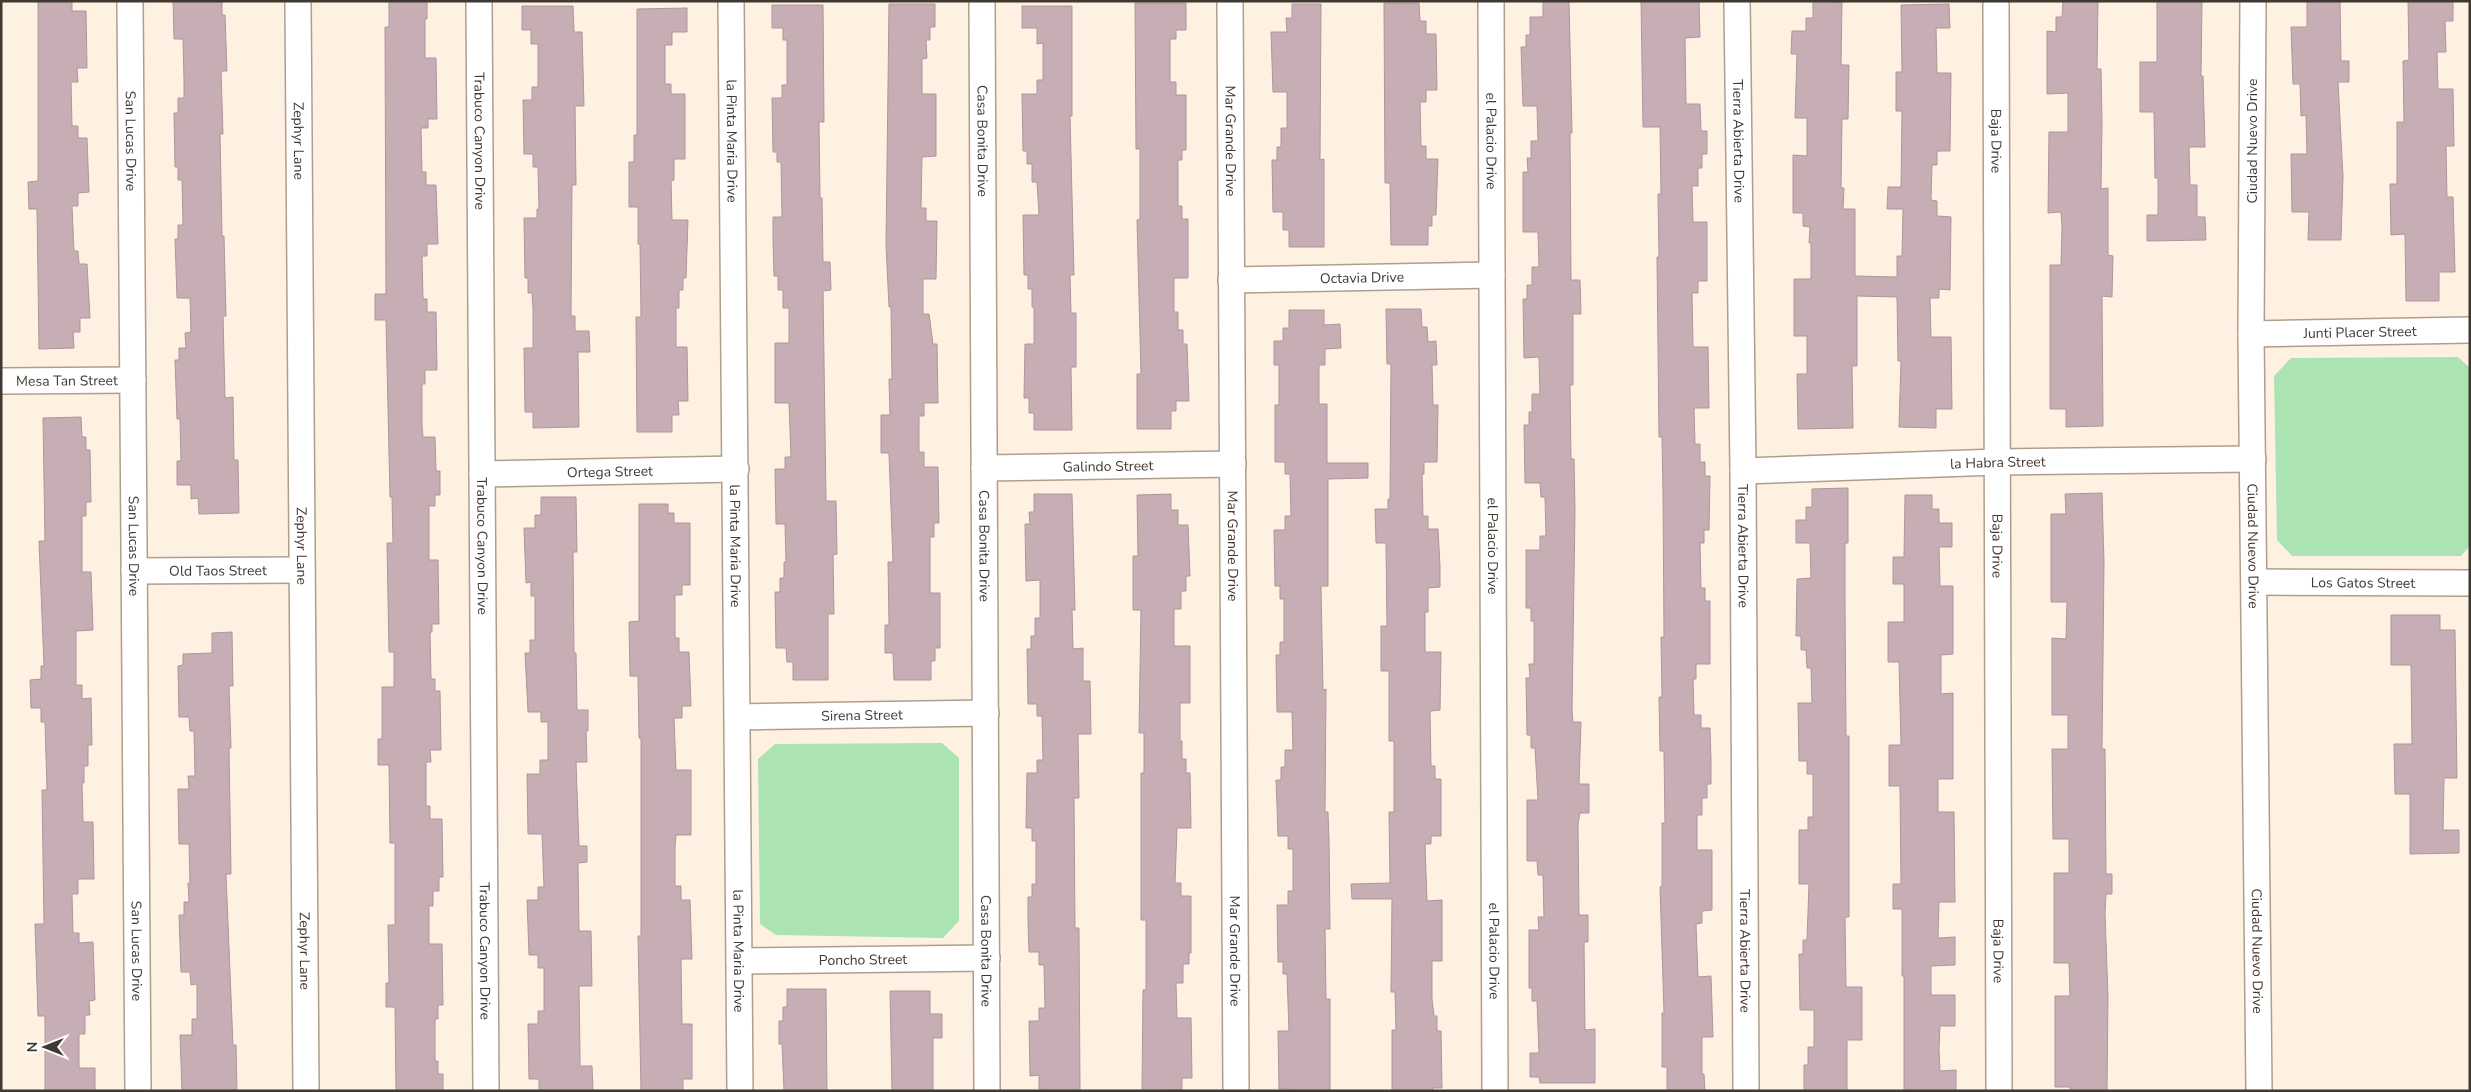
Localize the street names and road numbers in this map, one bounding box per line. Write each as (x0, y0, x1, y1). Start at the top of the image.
street label: Trabuco Canyon Drive (469, 72, 489, 210)
street label: Ciudad Nuevo Drive (2243, 78, 2262, 204)
street label: la Pinta Maria Drive (722, 79, 742, 203)
street label: Tierra Abierta Drive (1728, 79, 1749, 203)
street label: Casa Bonita Drive (972, 85, 992, 197)
street label: Mar Grande Drive (1220, 85, 1240, 197)
street label: San Lucas Drive (121, 91, 140, 191)
street label: el Palacio Drive (1481, 92, 1501, 190)
street label: Zephyr Lane (289, 102, 308, 180)
street label: Baja Drive (1986, 109, 2005, 173)
street label: Octavia Drive (1320, 268, 1404, 288)
street label: Junti Placer Street (2302, 322, 2417, 343)
street label: Mesa Tan Street (16, 371, 118, 391)
street label: la Habra Street (1950, 452, 2046, 474)
street label: Galindo Street (1062, 456, 1154, 477)
street label: Ortega Street (567, 462, 653, 482)
street label: Trabuco Canyon Drive (472, 477, 492, 615)
street label: Ciudad Nuevo Drive (2243, 483, 2263, 609)
street label: la Pinta Maria Drive (725, 484, 745, 608)
street label: Tierra Abierta Drive (1733, 484, 1753, 608)
street label: Casa Bonita Drive (974, 490, 994, 602)
street label: Mar Grande Drive (1223, 490, 1242, 602)
street label: San Lucas Drive (124, 496, 143, 596)
street label: el Palacio Drive (1483, 497, 1502, 595)
street label: Zephyr Lane (292, 507, 311, 585)
street label: Baja Drive (1987, 514, 2007, 578)
street label: Old Taos Street (169, 561, 267, 581)
street label: Los Gatos Street (2311, 573, 2415, 593)
street label: Sirena Street (821, 705, 903, 726)
street label: Trabuco Canyon Drive (475, 882, 495, 1020)
street label: Ciudad Nuevo Drive (2247, 888, 2267, 1014)
street label: la Pinta Maria Drive (728, 889, 748, 1013)
street label: Tierra Abierta Drive (1735, 889, 1755, 1013)
street label: Casa Bonita Drive (976, 895, 996, 1007)
street label: Mar Grande Drive (1225, 895, 1245, 1007)
street label: San Lucas Drive (127, 901, 146, 1001)
street label: el Palacio Drive (1484, 902, 1504, 1000)
street label: Zephyr Lane (295, 912, 314, 990)
street label: Baja Drive (1989, 919, 2008, 983)
street label: Poncho Street (819, 950, 907, 970)

